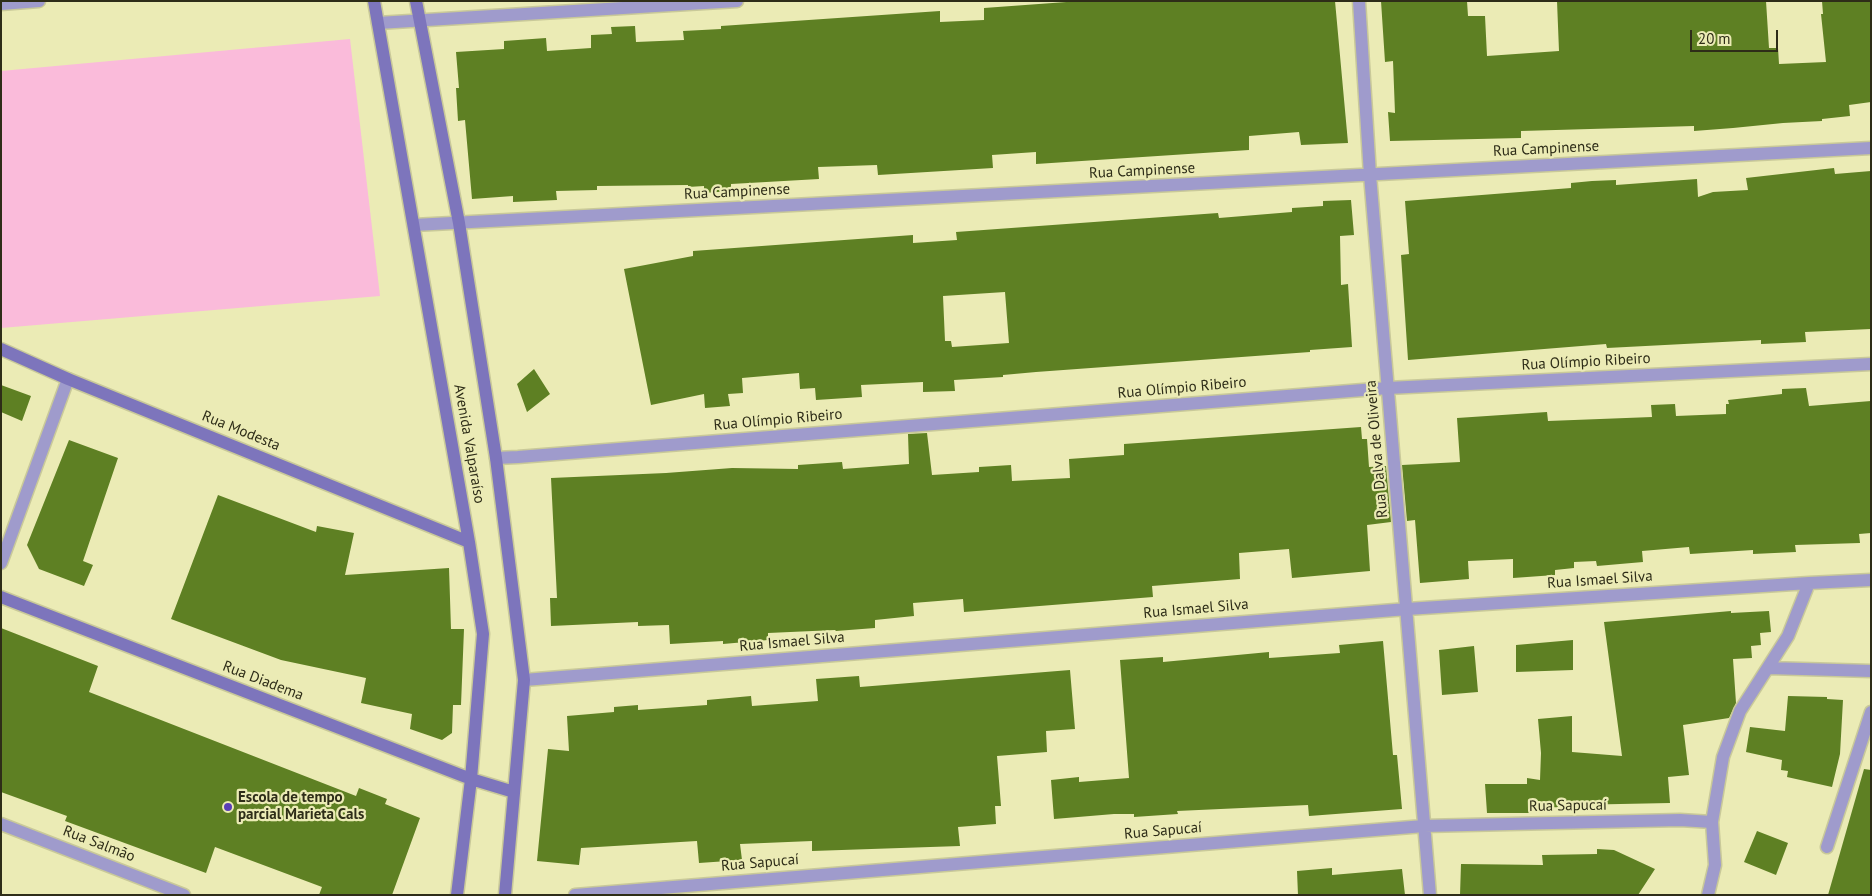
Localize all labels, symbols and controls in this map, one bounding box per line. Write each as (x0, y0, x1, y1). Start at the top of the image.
scale bar (1692, 20, 1780, 52)
text: 20 m (1698, 29, 1731, 48)
street label: Rua Campinense (1492, 137, 1600, 161)
street label: Rua Campinense (1088, 159, 1196, 183)
street label: Rua Campinense (683, 180, 791, 204)
street label: Rua Olímpio Ribeiro (1521, 350, 1651, 374)
street label: Rua Olímpio Ribeiro (1117, 373, 1247, 403)
street label: Rua Dalva de Oliveira (1362, 379, 1392, 519)
street label: Avenida Valparaíso (450, 383, 488, 505)
street label: Rua Olímpio Ribeiro (713, 405, 843, 435)
street label: Rua Modesta (199, 407, 283, 455)
street label: Rua Ismael Silva (1547, 567, 1653, 593)
street label: Rua Ismael Silva (1143, 595, 1249, 623)
street label: Rua Ismael Silva (739, 628, 845, 656)
street label: Rua Diadema (220, 657, 306, 705)
place label: Escola de tempo parcial Marieta Cals (238, 789, 364, 824)
street label: Rua Sapucaí (1529, 796, 1607, 816)
marker: Escola de tempo parcial Marieta Cals (222, 801, 234, 813)
street label: Rua Sapucaí (1123, 819, 1203, 843)
street label: Rua Salmão (60, 822, 138, 866)
street label: Rua Sapucaí (720, 851, 800, 875)

